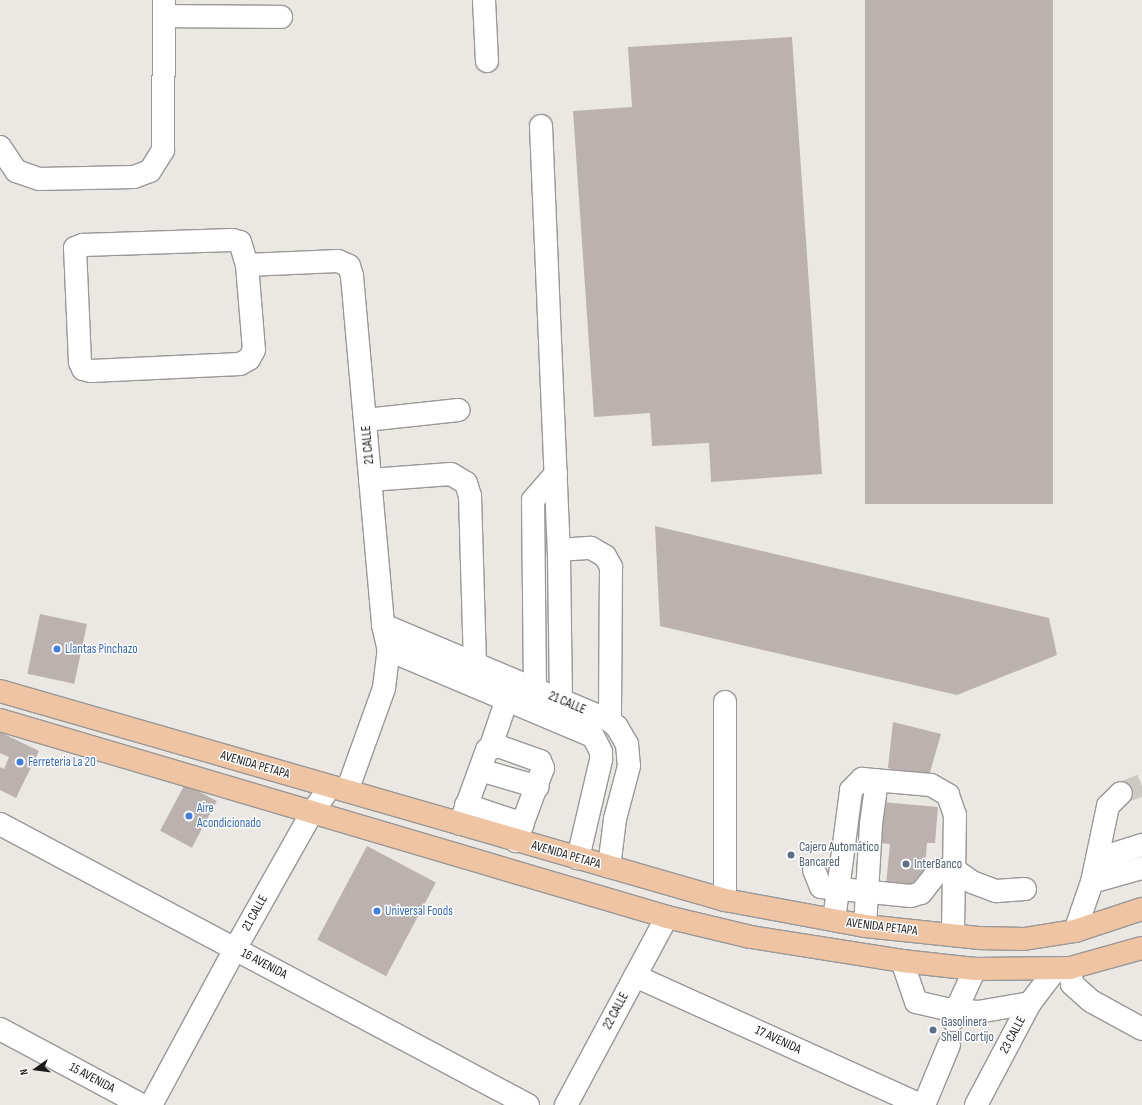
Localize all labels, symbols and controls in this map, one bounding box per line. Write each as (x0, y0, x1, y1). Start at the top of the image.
street label: 21 CALLE (359, 425, 377, 465)
place label: Llantas Pinchazo (65, 641, 138, 657)
marker: Llantas Pinchazo (52, 644, 62, 654)
street label: 21 CALLE (546, 688, 588, 718)
street label: AVENIDA PETAPA (219, 748, 291, 782)
place label: Ferreteria La 20 (28, 754, 96, 770)
marker: Ferreteria La 20 (15, 757, 25, 767)
place label: Aire Acondicionado (197, 801, 261, 832)
marker: Aire Acondicionado (184, 811, 194, 821)
street label: AVENIDA PETAPA (530, 838, 602, 872)
place label: Cajero Automático Bancared (799, 840, 879, 871)
marker: Cajero Automático Bancared (786, 850, 796, 860)
place label: InterBanco (914, 856, 962, 872)
marker: InterBanco (901, 859, 911, 869)
street label: 21 CALLE (239, 892, 271, 934)
place label: Universal Foods (385, 903, 453, 919)
marker: Universal Foods (372, 906, 382, 916)
street label: AVENIDA PETAPA (846, 915, 918, 939)
street label: 16 AVENIDA (238, 945, 290, 983)
street label: 22 CALLE (600, 990, 632, 1032)
street label: 23 CALLE (997, 1014, 1029, 1056)
place label: Gasolinera Shell Cortijo (941, 1015, 994, 1046)
street label: 17 AVENIDA (752, 1023, 804, 1057)
marker: Gasolinera Shell Cortijo (928, 1025, 938, 1035)
north arrow (16, 1049, 56, 1089)
street label: 15 AVENIDA (67, 1060, 117, 1096)
text: N (17, 1068, 31, 1076)

